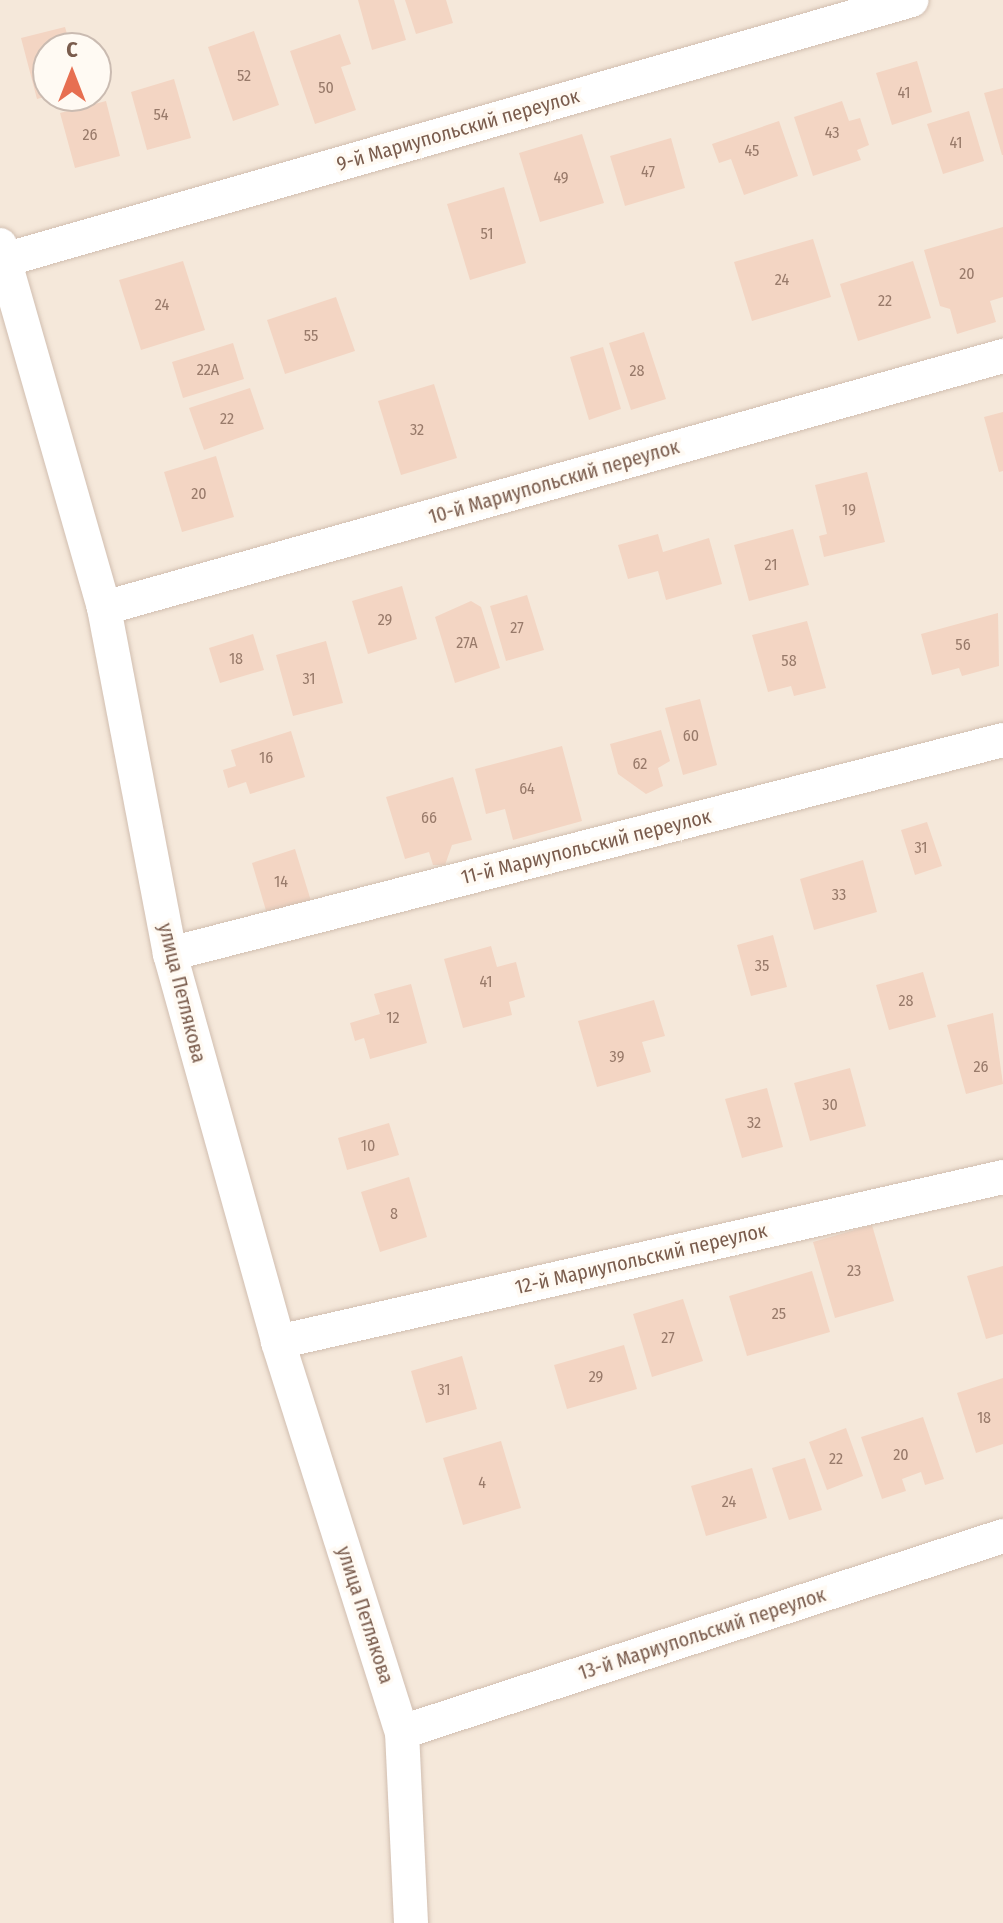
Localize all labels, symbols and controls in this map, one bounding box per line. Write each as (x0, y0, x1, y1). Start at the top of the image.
north arrow (32, 32, 112, 112)
text: С (66, 36, 78, 63)
house number: 52 (237, 66, 251, 86)
house number: 50 (318, 78, 334, 98)
house number: 41 (897, 83, 911, 103)
street label: 9-й Мариупольский переулок (334, 84, 582, 176)
house number: 54 (153, 105, 169, 125)
house number: 43 (825, 123, 839, 143)
house number: 26 (83, 125, 97, 145)
house number: 41 (949, 133, 963, 153)
house number: 45 (745, 141, 759, 161)
house number: 47 (641, 162, 655, 182)
house number: 49 (553, 168, 569, 188)
house number: 51 (481, 224, 493, 244)
house number: 20 (959, 264, 975, 284)
house number: 24 (775, 270, 789, 290)
house number: 22 (878, 291, 892, 311)
house number: 24 (155, 295, 169, 315)
house number: 55 (304, 326, 318, 346)
house number: 22А (197, 360, 219, 380)
house number: 28 (629, 361, 645, 381)
house number: 22 (220, 409, 234, 429)
house number: 32 (410, 420, 424, 440)
street label: 10-й Мариупольский переулок (426, 435, 682, 529)
house number: 20 (191, 484, 207, 504)
house number: 19 (842, 500, 856, 520)
house number: 21 (765, 555, 777, 575)
house number: 29 (378, 610, 392, 630)
house number: 27 (510, 618, 524, 638)
house number: 27А (456, 633, 478, 653)
house number: 56 (955, 635, 971, 655)
house number: 18 (229, 649, 243, 669)
house number: 58 (781, 651, 797, 671)
house number: 31 (302, 669, 316, 689)
house number: 60 (683, 726, 699, 746)
house number: 16 (259, 748, 273, 768)
house number: 62 (633, 754, 647, 774)
house number: 64 (519, 779, 535, 799)
street label: 11-й Мариупольский переулок (458, 804, 714, 890)
house number: 66 (421, 808, 437, 828)
house number: 31 (914, 838, 928, 858)
house number: 14 (274, 872, 288, 892)
house number: 33 (832, 885, 846, 905)
street label: улица Петлякова (153, 921, 211, 1065)
house number: 35 (755, 956, 769, 976)
house number: 41 (479, 972, 493, 992)
house number: 28 (898, 991, 914, 1011)
house number: 12 (386, 1008, 400, 1028)
house number: 39 (610, 1047, 624, 1067)
house number: 26 (974, 1057, 988, 1077)
house number: 30 (822, 1095, 838, 1115)
house number: 32 (747, 1113, 761, 1133)
house number: 10 (361, 1136, 375, 1156)
house number: 8 (390, 1204, 398, 1224)
street label: 12-й Мариупольский переулок (513, 1218, 769, 1300)
house number: 23 (847, 1261, 861, 1281)
house number: 25 (772, 1304, 786, 1324)
house number: 27 (661, 1328, 675, 1348)
house number: 29 (589, 1367, 603, 1387)
house number: 31 (437, 1380, 451, 1400)
house number: 18 (977, 1408, 991, 1428)
house number: 20 (893, 1445, 909, 1465)
house number: 22 (829, 1449, 843, 1469)
house number: 4 (478, 1473, 486, 1493)
house number: 24 (722, 1492, 736, 1512)
street label: улица Петлякова (331, 1543, 399, 1687)
street label: 13-й Мариупольский переулок (575, 1583, 829, 1685)

